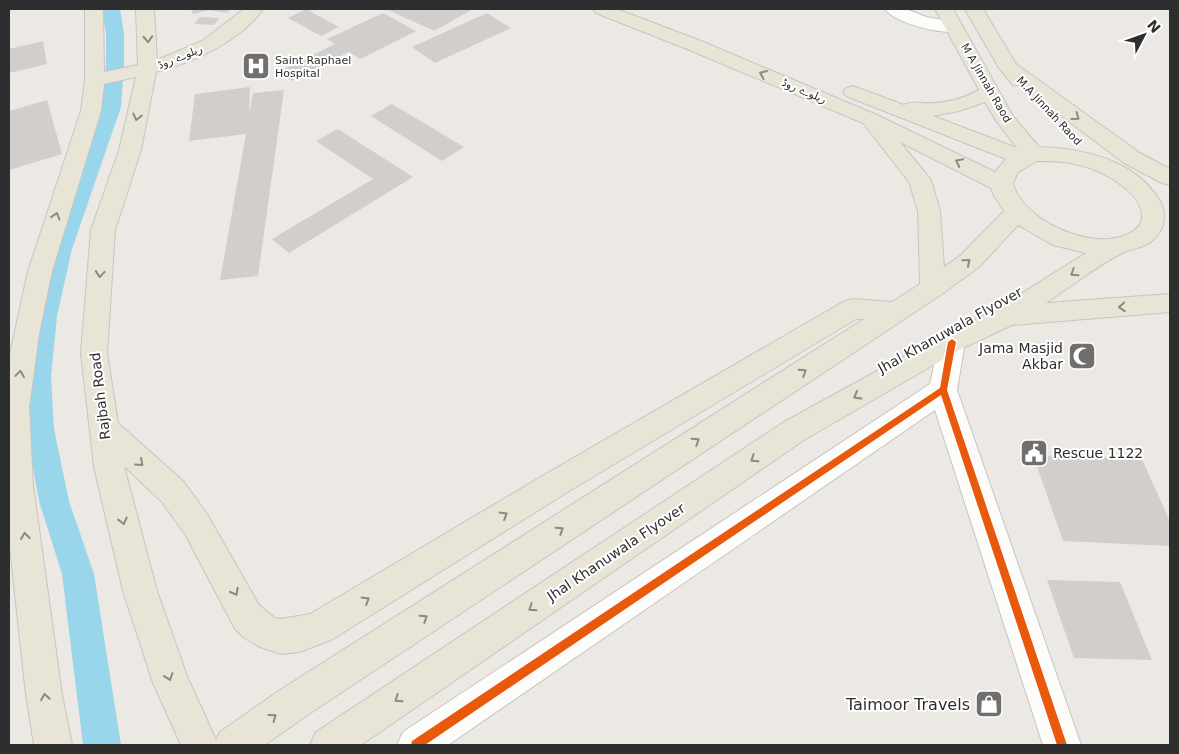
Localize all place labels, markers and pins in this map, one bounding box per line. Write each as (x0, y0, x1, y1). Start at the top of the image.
hospital icon: Saint Raphael Hospital (241, 51, 271, 81)
place label: Saint Raphael Hospital (275, 54, 351, 80)
place label: Jama Masjid Akbar (978, 340, 1063, 372)
mosque icon: Jama Masjid Akbar (1067, 341, 1097, 371)
public building icon: Rescue 1122 (1019, 438, 1049, 468)
place label: Rescue 1122 (1053, 445, 1143, 461)
shop icon: Taimoor Travels (974, 689, 1004, 719)
place label: Taimoor Travels (845, 695, 970, 714)

